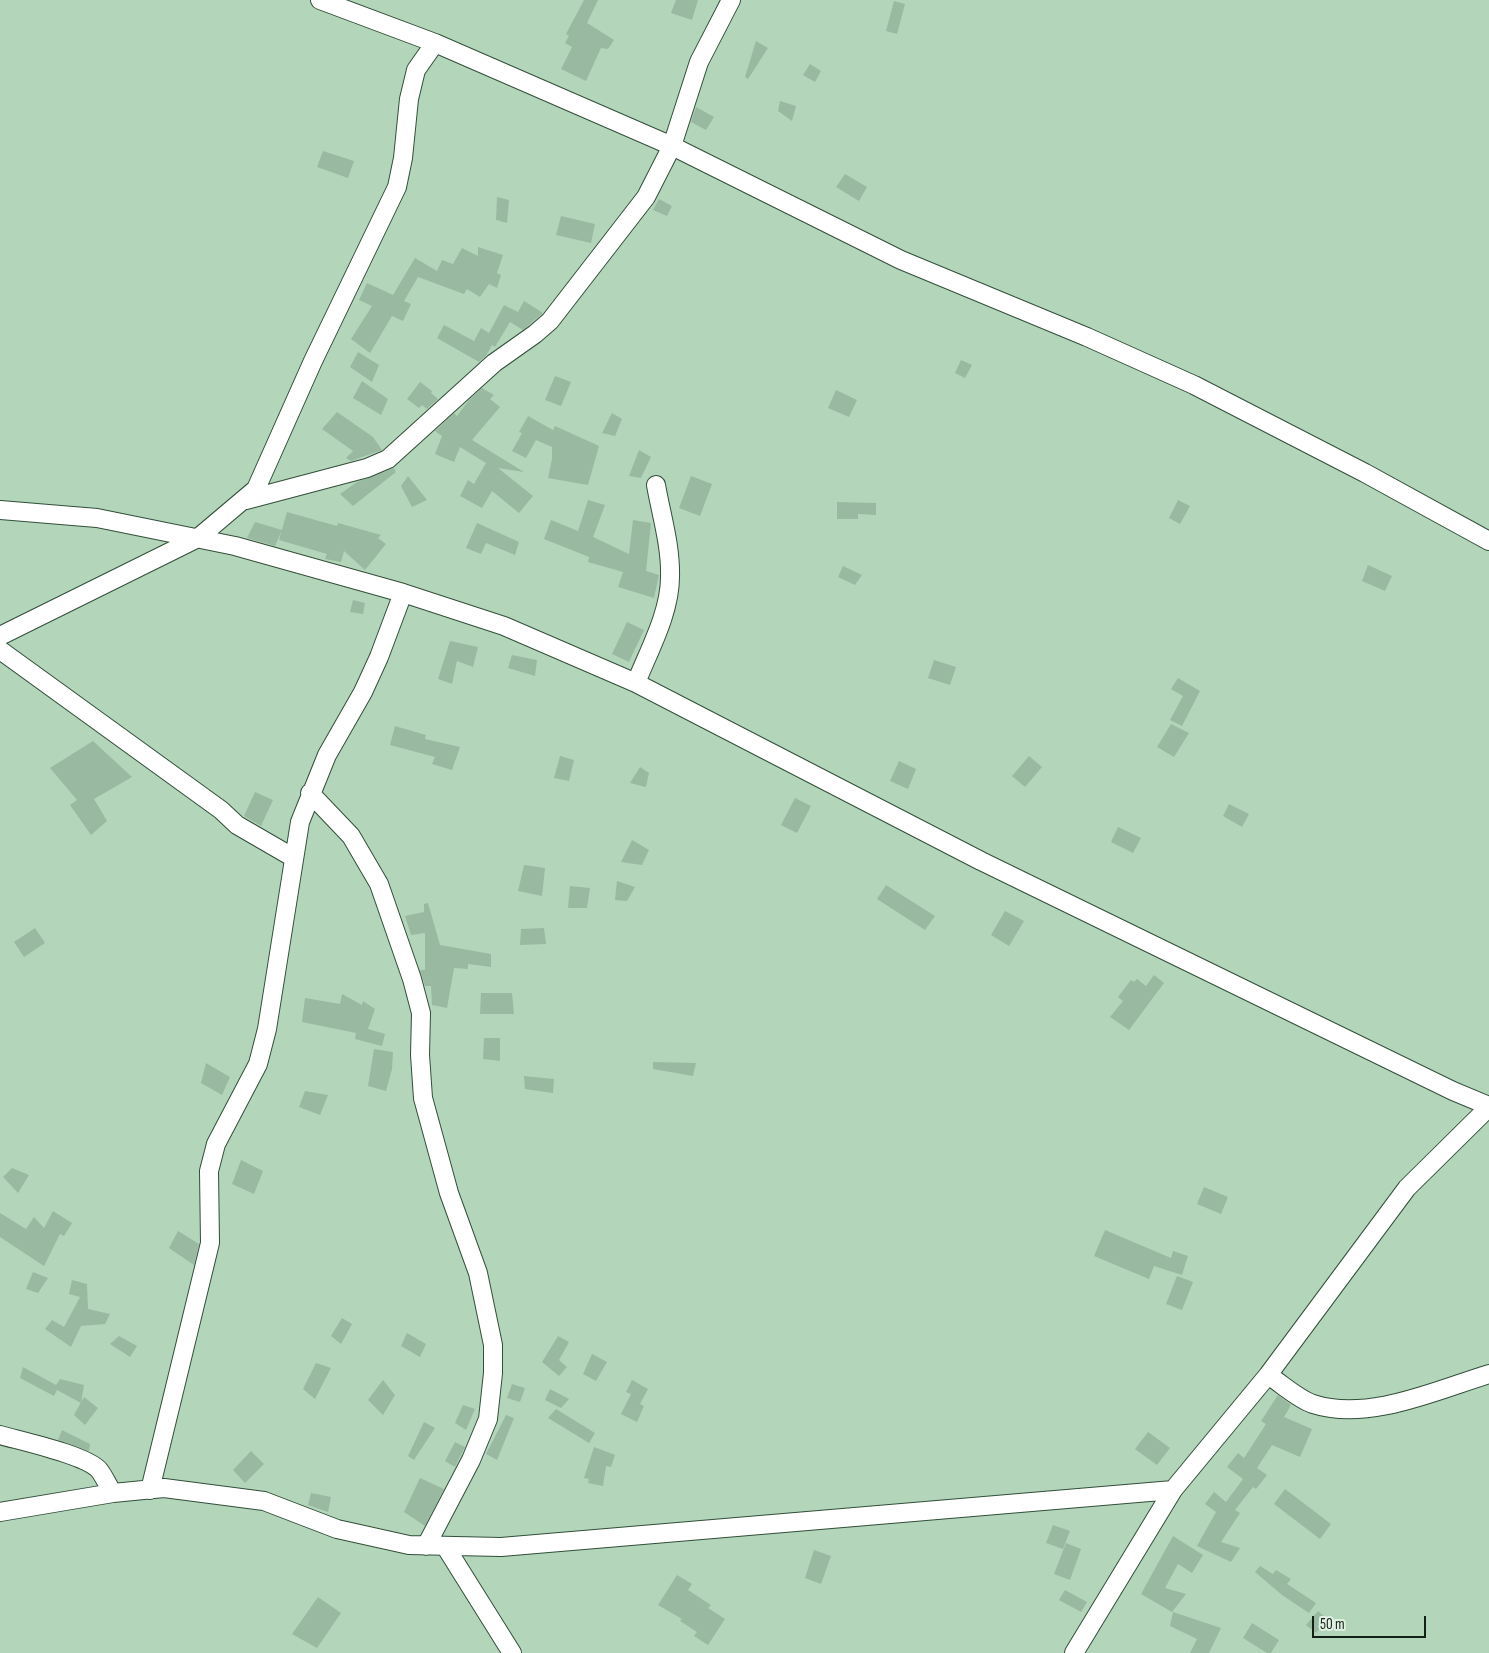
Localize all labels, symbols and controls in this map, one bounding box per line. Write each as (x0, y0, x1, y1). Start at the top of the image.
scale bar (1314, 1606, 1428, 1638)
text: 50 m (1320, 1615, 1345, 1634)

